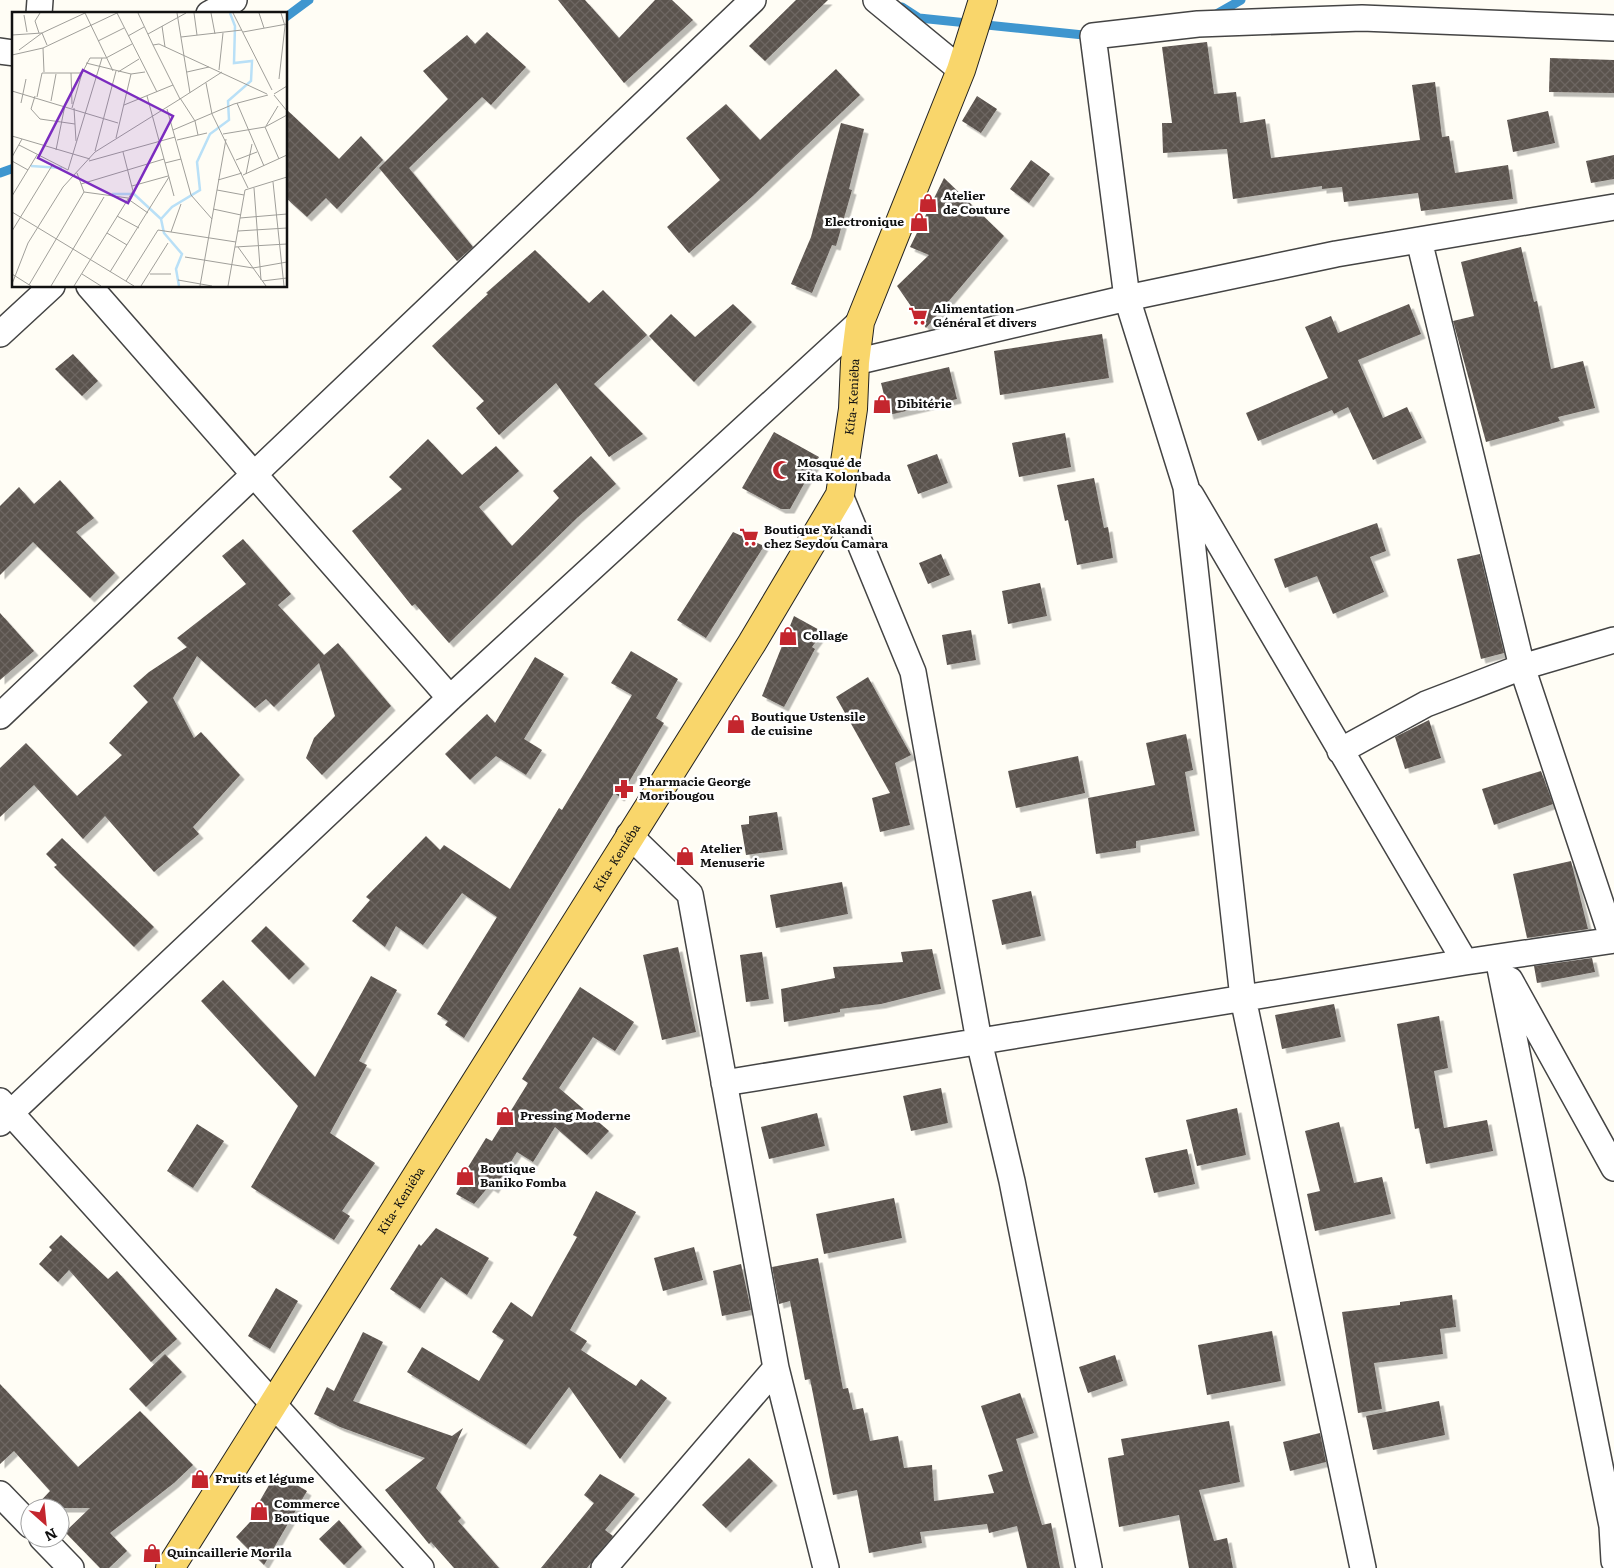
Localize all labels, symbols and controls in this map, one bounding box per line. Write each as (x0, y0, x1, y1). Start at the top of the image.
inset map (12, 12, 288, 288)
place label: Atelier de Couture (943, 186, 1010, 218)
shop icon: Atelier de Couture (917, 192, 939, 214)
shop icon: Electronique (908, 211, 930, 233)
place label: Electronique (824, 212, 904, 230)
place label: Alimentation Général et divers (933, 299, 1037, 331)
supermarket icon: Alimentation Général et divers (907, 305, 929, 327)
street label: Kita- Keniéba (839, 357, 863, 436)
shop icon: Dibitérie (871, 393, 893, 415)
place label: Dibitérie (897, 394, 952, 412)
place label: Mosqué de Kita Kolonbada (797, 453, 891, 485)
mosque icon: Mosqué de Kita Kolonbada (771, 459, 793, 481)
place label: Boutique Yakandi chez Seydou Camara (764, 520, 888, 552)
supermarket icon: Boutique Yakandi chez Seydou Camara (738, 526, 760, 548)
shop icon: Collage (777, 625, 799, 647)
place label: Collage (803, 626, 848, 644)
place label: Boutique Ustensile de cuisine (751, 707, 866, 739)
shop icon: Boutique Ustensile de cuisine (725, 713, 747, 735)
place label: Pharmacie George Moribougou (639, 772, 751, 804)
pharmacy icon: Pharmacie George Moribougou (613, 778, 635, 800)
street label: Kita- Keniéba (588, 819, 644, 895)
place label: Atelier Menuserie (700, 839, 765, 871)
shop icon: Atelier Menuserie (674, 845, 696, 867)
shop icon: Pressing Moderne (494, 1105, 516, 1127)
place label: Pressing Moderne (520, 1106, 631, 1124)
place label: Boutique Baniko Fomba (480, 1159, 566, 1191)
street label: Kita- Keniéba (372, 1162, 429, 1238)
shop icon: Boutique Baniko Fomba (454, 1165, 476, 1187)
shop icon: Fruits et légume (189, 1468, 211, 1490)
place label: Fruits et légume (215, 1469, 314, 1487)
place label: Commerce Boutique (274, 1494, 340, 1526)
north arrow (20, 1498, 70, 1548)
shop icon: Commerce Boutique (248, 1500, 270, 1522)
text: N (41, 1524, 61, 1547)
shop icon: Quincaillerie Morila (141, 1542, 163, 1564)
place label: Quincaillerie Morila (167, 1543, 292, 1561)

